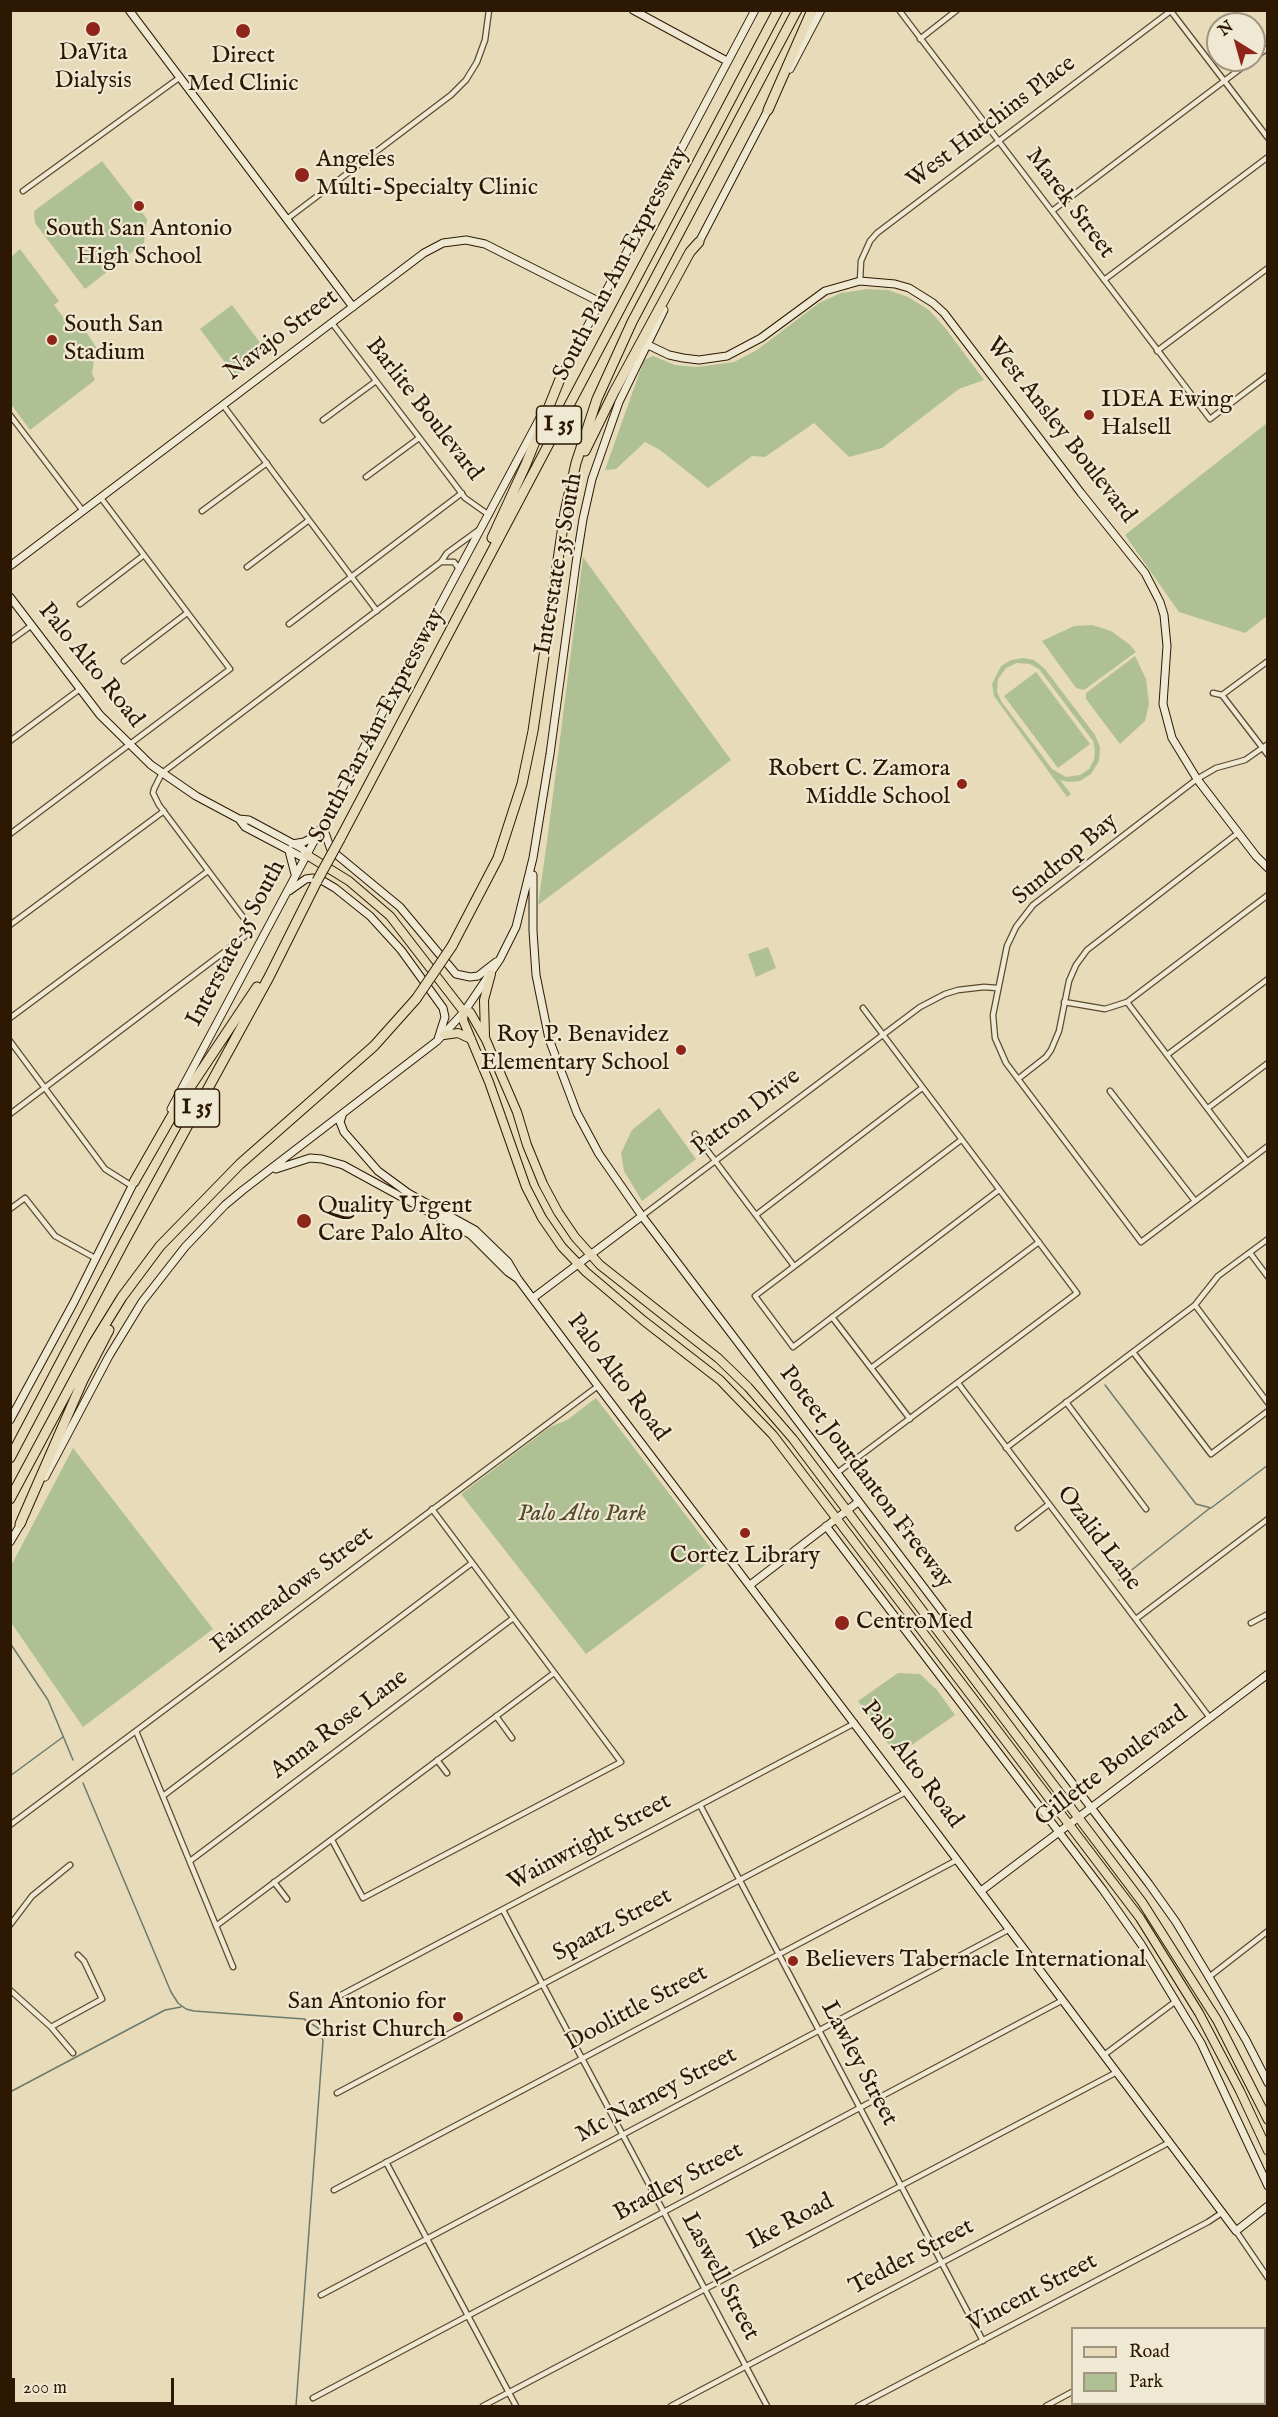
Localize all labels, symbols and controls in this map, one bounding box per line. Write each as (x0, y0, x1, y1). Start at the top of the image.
north arrow (1206, 12, 1266, 72)
text: N (1215, 17, 1238, 41)
marker: DaVita Dialysis (84, 20, 102, 38)
marker: Direct Med Clinic (234, 22, 252, 40)
place label: DaVita Dialysis (54, 40, 132, 96)
place label: Direct Med Clinic (188, 43, 298, 99)
street label: West Hutchins Place (902, 50, 1082, 196)
street label: South Pan Am Expressway (548, 142, 696, 386)
street label: Marek Street (1018, 143, 1120, 265)
place label: Angeles Multi-Specialty Clinic (316, 147, 538, 203)
marker: Angeles Multi-Specialty Clinic (293, 166, 311, 184)
marker: South San Antonio High School (132, 199, 146, 213)
place label: South San Antonio High School (46, 216, 232, 272)
street label: Navajo Street (220, 284, 344, 388)
place label: South San Stadium (64, 312, 163, 368)
street label: West Ansley Boulevard (979, 332, 1141, 530)
marker: South San Stadium (45, 333, 59, 347)
street label: Barlite Boulevard (358, 333, 488, 487)
place label: IDEA Ewing Halsell (1101, 387, 1233, 443)
road number: I 35 (536, 406, 582, 444)
marker: IDEA Ewing Halsell (1082, 408, 1096, 422)
street label: Interstate 35 South (530, 471, 590, 657)
street label: Palo Alto Road (31, 598, 149, 734)
street label: South Pan Am Expressway (304, 604, 452, 848)
place label: Robert C. Zamora Middle School (768, 756, 950, 812)
marker: Robert C. Zamora Middle School (955, 777, 969, 791)
street label: Sundrop Bay (1008, 808, 1124, 912)
street label: Interstate 35 South (181, 856, 293, 1032)
place label: Roy P. Benavidez Elementary School (481, 1022, 669, 1078)
marker: Roy P. Benavidez Elementary School (674, 1043, 688, 1057)
street label: Patron Drive (687, 1063, 807, 1163)
road number: I 35 (174, 1089, 220, 1127)
place label: Quality Urgent Care Palo Alto (318, 1193, 472, 1249)
marker: Quality Urgent Care Palo Alto (295, 1212, 313, 1230)
street label: Palo Alto Road (560, 1309, 674, 1447)
street label: Poteet Jourdanton Freeway (772, 1361, 958, 1595)
street label: Ozalid Lane (1049, 1481, 1147, 1597)
park label: Palo Alto Park (518, 1501, 646, 1529)
street label: Fairmeadows Street (207, 1521, 379, 1661)
marker: Cortez Library (738, 1526, 752, 1540)
place label: Cortez Library (670, 1543, 820, 1571)
place label: CentroMed (856, 1609, 973, 1637)
marker: CentroMed (833, 1614, 851, 1632)
street label: Anna Rose Lane (266, 1664, 414, 1786)
street label: Palo Alto Road (854, 1696, 968, 1834)
street label: Gillette Boulevard (1030, 1700, 1194, 1834)
street label: Wainwright Street (504, 1788, 676, 1898)
street label: Spaatz Street (549, 1883, 677, 1969)
place label: Believers Tabernacle International (805, 1947, 1146, 1975)
marker: Believers Tabernacle International (786, 1954, 800, 1968)
street label: Doolittle Street (561, 1959, 713, 2059)
place label: San Antonio for Christ Church (288, 1989, 446, 2045)
street label: Lawley Street (813, 1997, 903, 2131)
marker: San Antonio for Christ Church (451, 2010, 465, 2024)
street label: Mc Narney Street (572, 2042, 742, 2150)
street label: Bradley Street (610, 2137, 748, 2229)
street label: Ike Road (743, 2188, 839, 2258)
street label: Laswell Street (673, 2208, 765, 2346)
street label: Tedder Street (845, 2213, 979, 2303)
street label: Vincent Street (964, 2248, 1102, 2340)
legend (1071, 2327, 1266, 2405)
text: Road (1129, 2341, 1170, 2364)
scale bar (15, 2366, 177, 2404)
text: Park (1129, 2371, 1163, 2394)
text: 200 m (23, 2377, 67, 2400)

